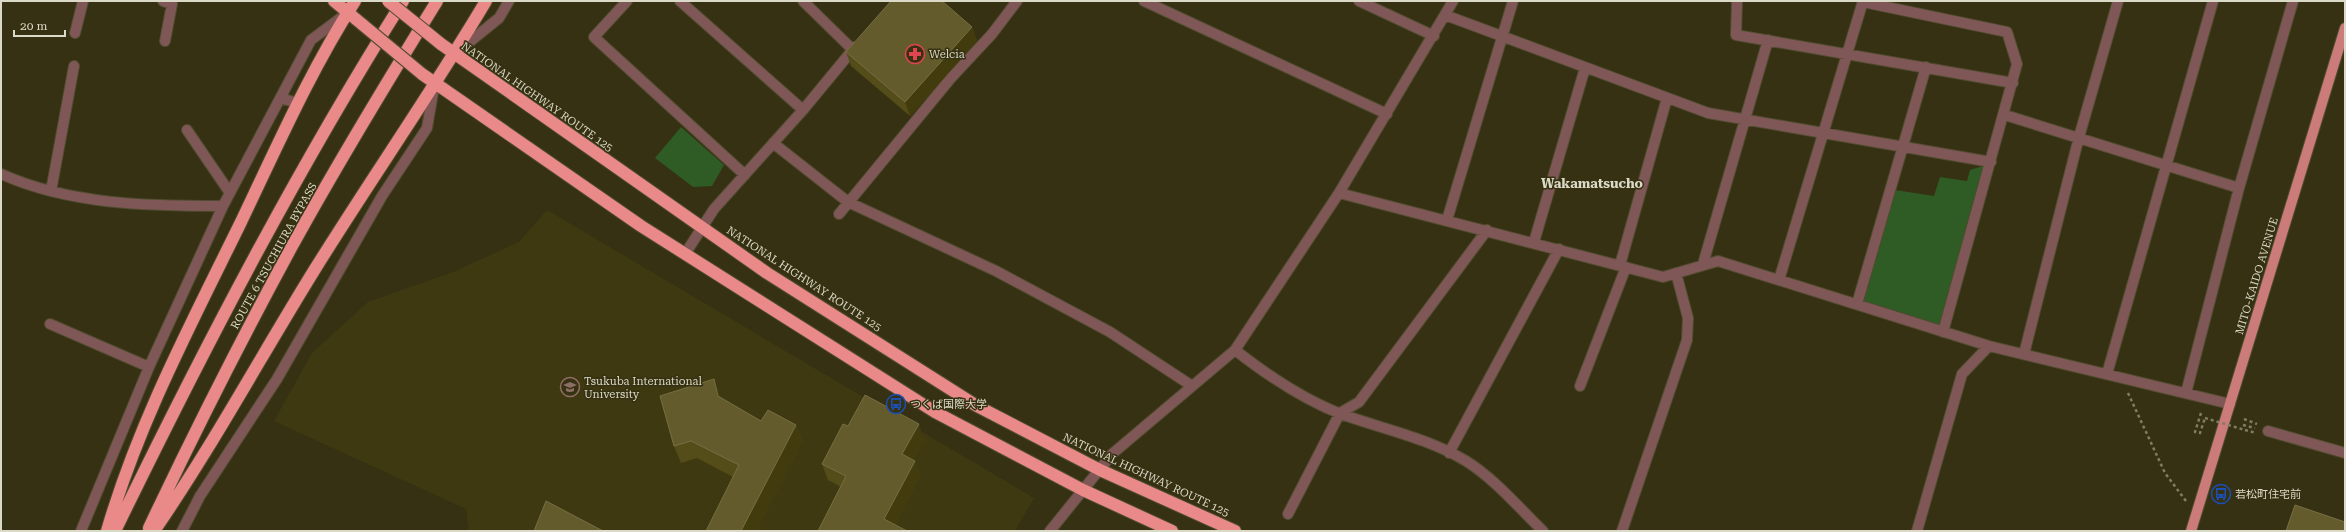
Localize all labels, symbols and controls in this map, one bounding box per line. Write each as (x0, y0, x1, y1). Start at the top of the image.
scale bar (14, 12, 65, 38)
text: 20 m (20, 19, 47, 33)
street label: NATIONAL HIGHWAY ROUTE 125 (459, 39, 615, 155)
pharmacy icon: Welcia (904, 43, 926, 65)
place label: Welcia (929, 48, 965, 61)
district label: Wakamatsucho (1541, 176, 1643, 191)
street label: ROUTE 6 TSUCHIURA BYPASS (228, 181, 320, 331)
street label: MITO-KAIDO AVENUE (2233, 216, 2281, 336)
street label: NATIONAL HIGHWAY ROUTE 125 (724, 224, 884, 334)
place label: Tsukuba International University (584, 375, 702, 401)
school or university icon: Tsukuba International University (559, 376, 581, 398)
bus stop icon: つくば国際大学 (885, 393, 907, 415)
place label: つくば国際大学 (910, 398, 987, 411)
street label: NATIONAL HIGHWAY ROUTE 125 (1061, 431, 1231, 519)
bus stop icon: 若松町住宅前 (2210, 483, 2232, 505)
place label: 若松町住宅前 (2235, 488, 2301, 501)

